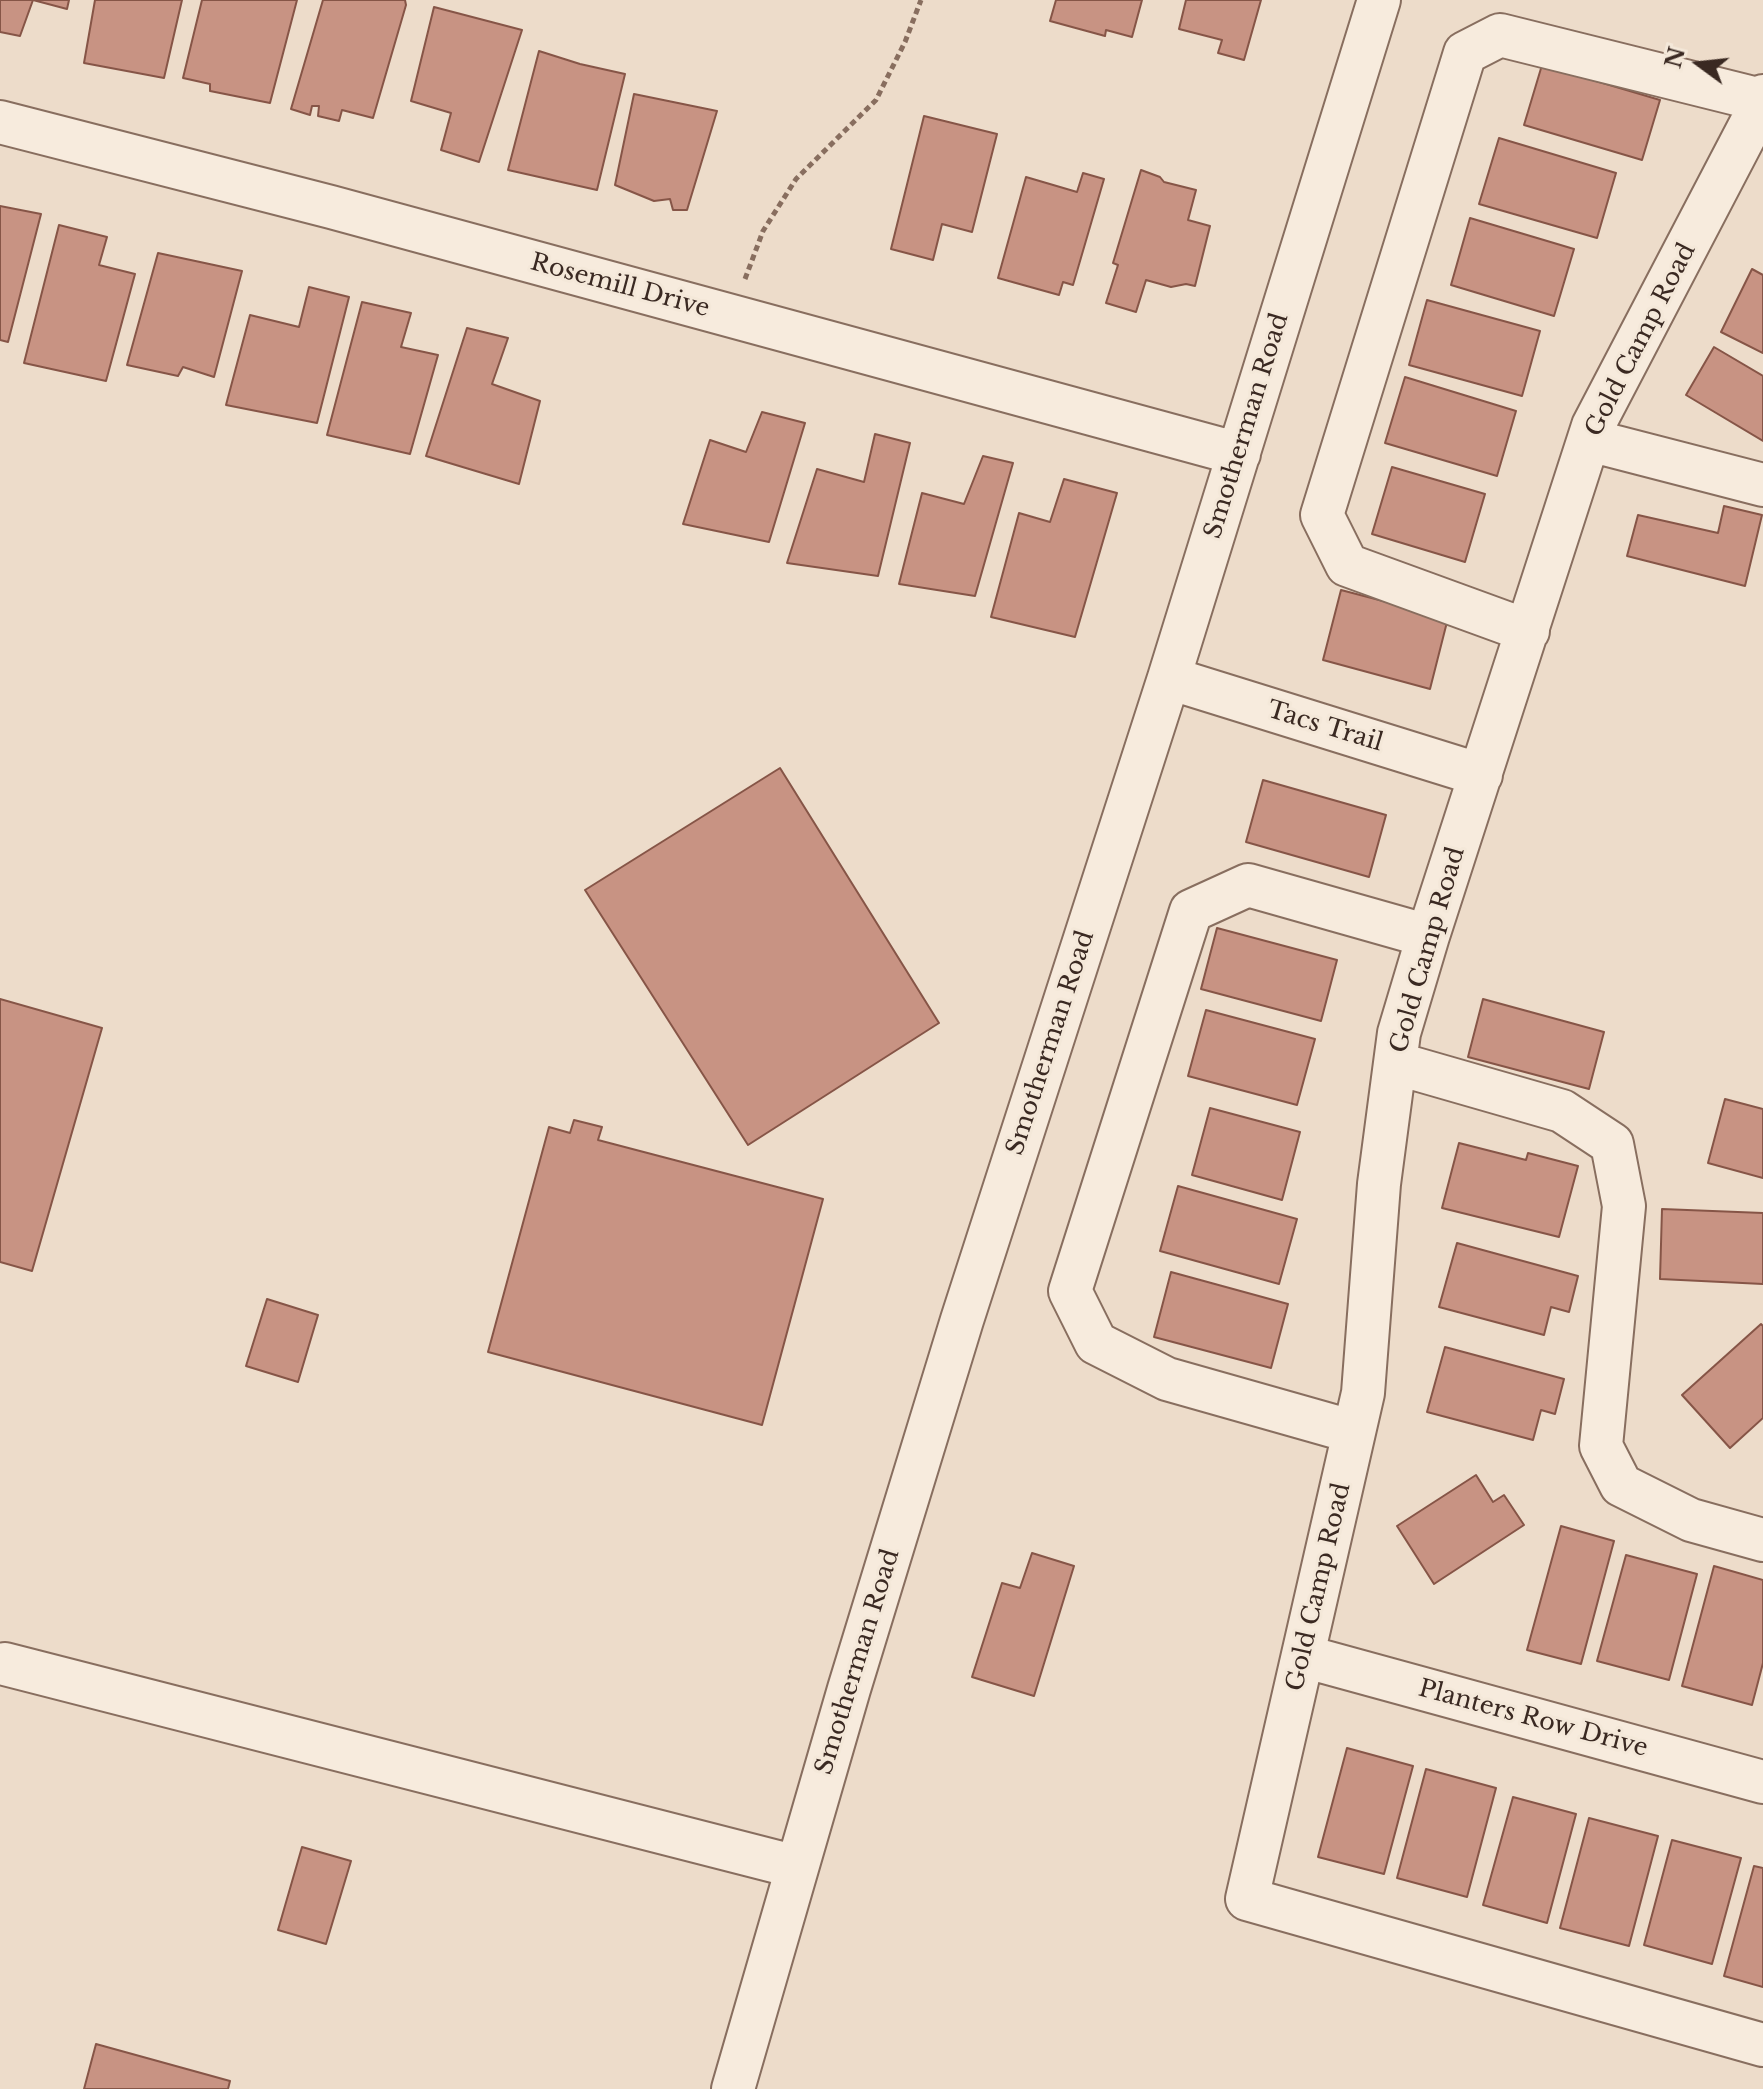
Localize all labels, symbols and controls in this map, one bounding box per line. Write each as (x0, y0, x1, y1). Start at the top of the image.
north arrow (1659, 24, 1739, 104)
text: N (1660, 44, 1691, 71)
street label: Gold Camp Road (1580, 239, 1702, 441)
street label: Rosemill Drive (527, 248, 713, 324)
street label: Smotherman Road (1199, 310, 1295, 542)
street label: Tacs Trail (1264, 696, 1386, 758)
street label: Gold Camp Road (1385, 844, 1471, 1056)
street label: Smotherman Road (1001, 927, 1101, 1159)
street label: Gold Camp Road (1281, 1480, 1357, 1694)
street label: Smotherman Road (810, 1546, 906, 1778)
street label: Planters Row Drive (1415, 1675, 1651, 1763)

